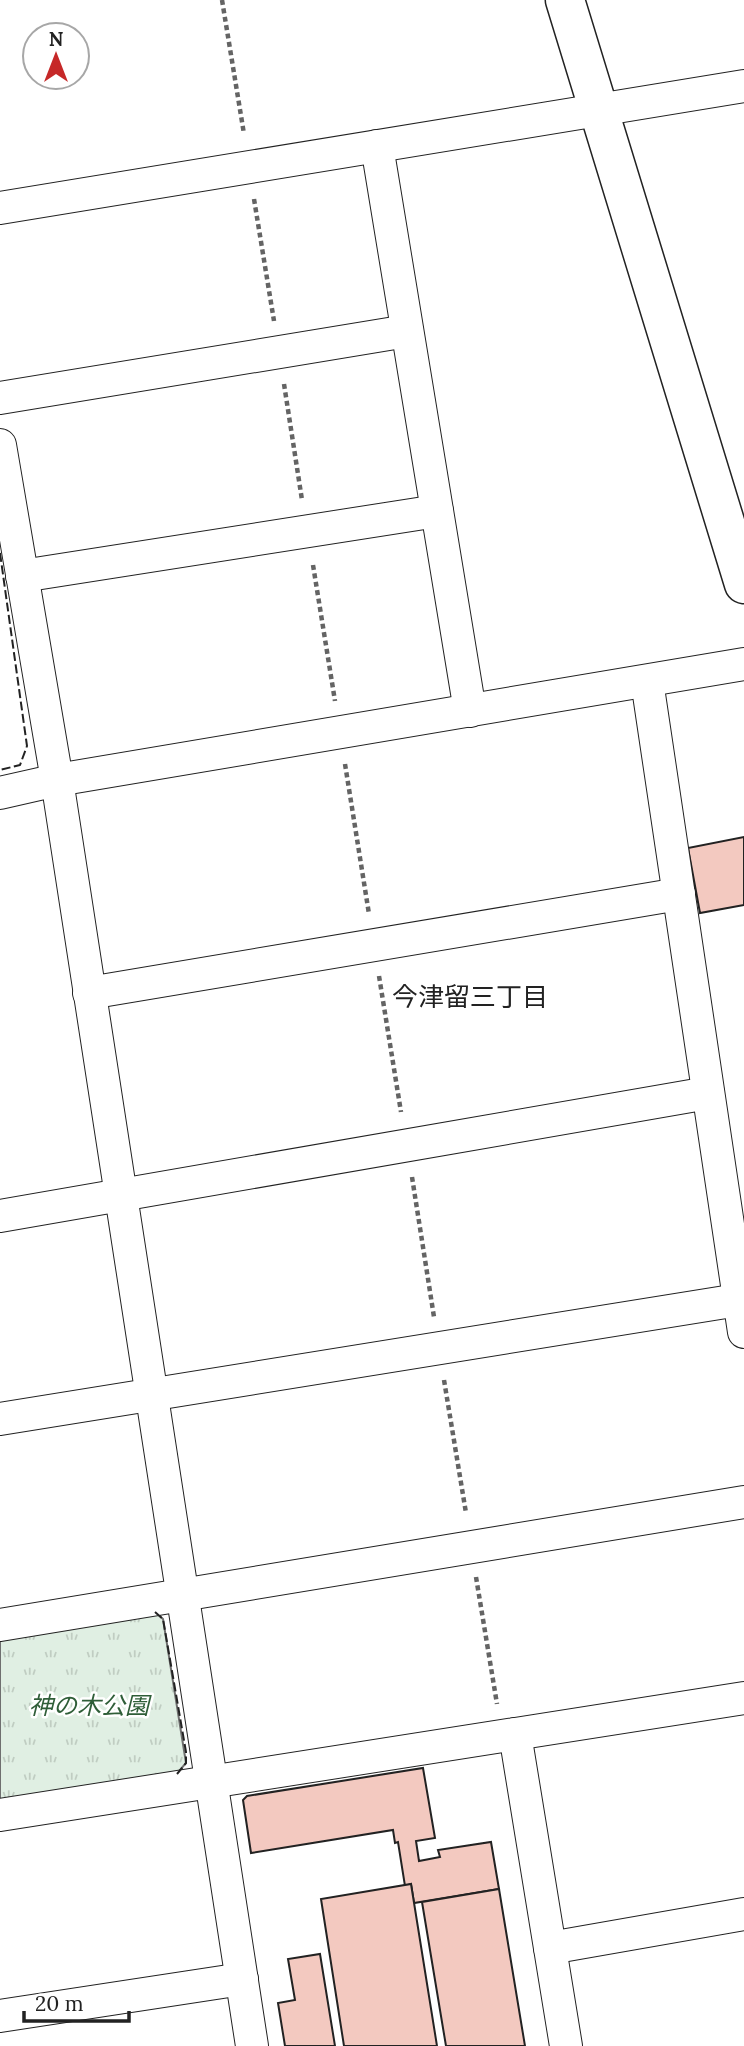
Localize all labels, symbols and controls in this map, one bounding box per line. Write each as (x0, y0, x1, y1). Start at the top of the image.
north arrow (21, 21, 91, 91)
text: N (49, 27, 64, 51)
district label: 今津留三丁目 (392, 980, 548, 1013)
park label: 神の木公園 (29, 1690, 152, 1721)
scale bar (24, 1980, 130, 2024)
text: 20 m (35, 1990, 84, 2017)

